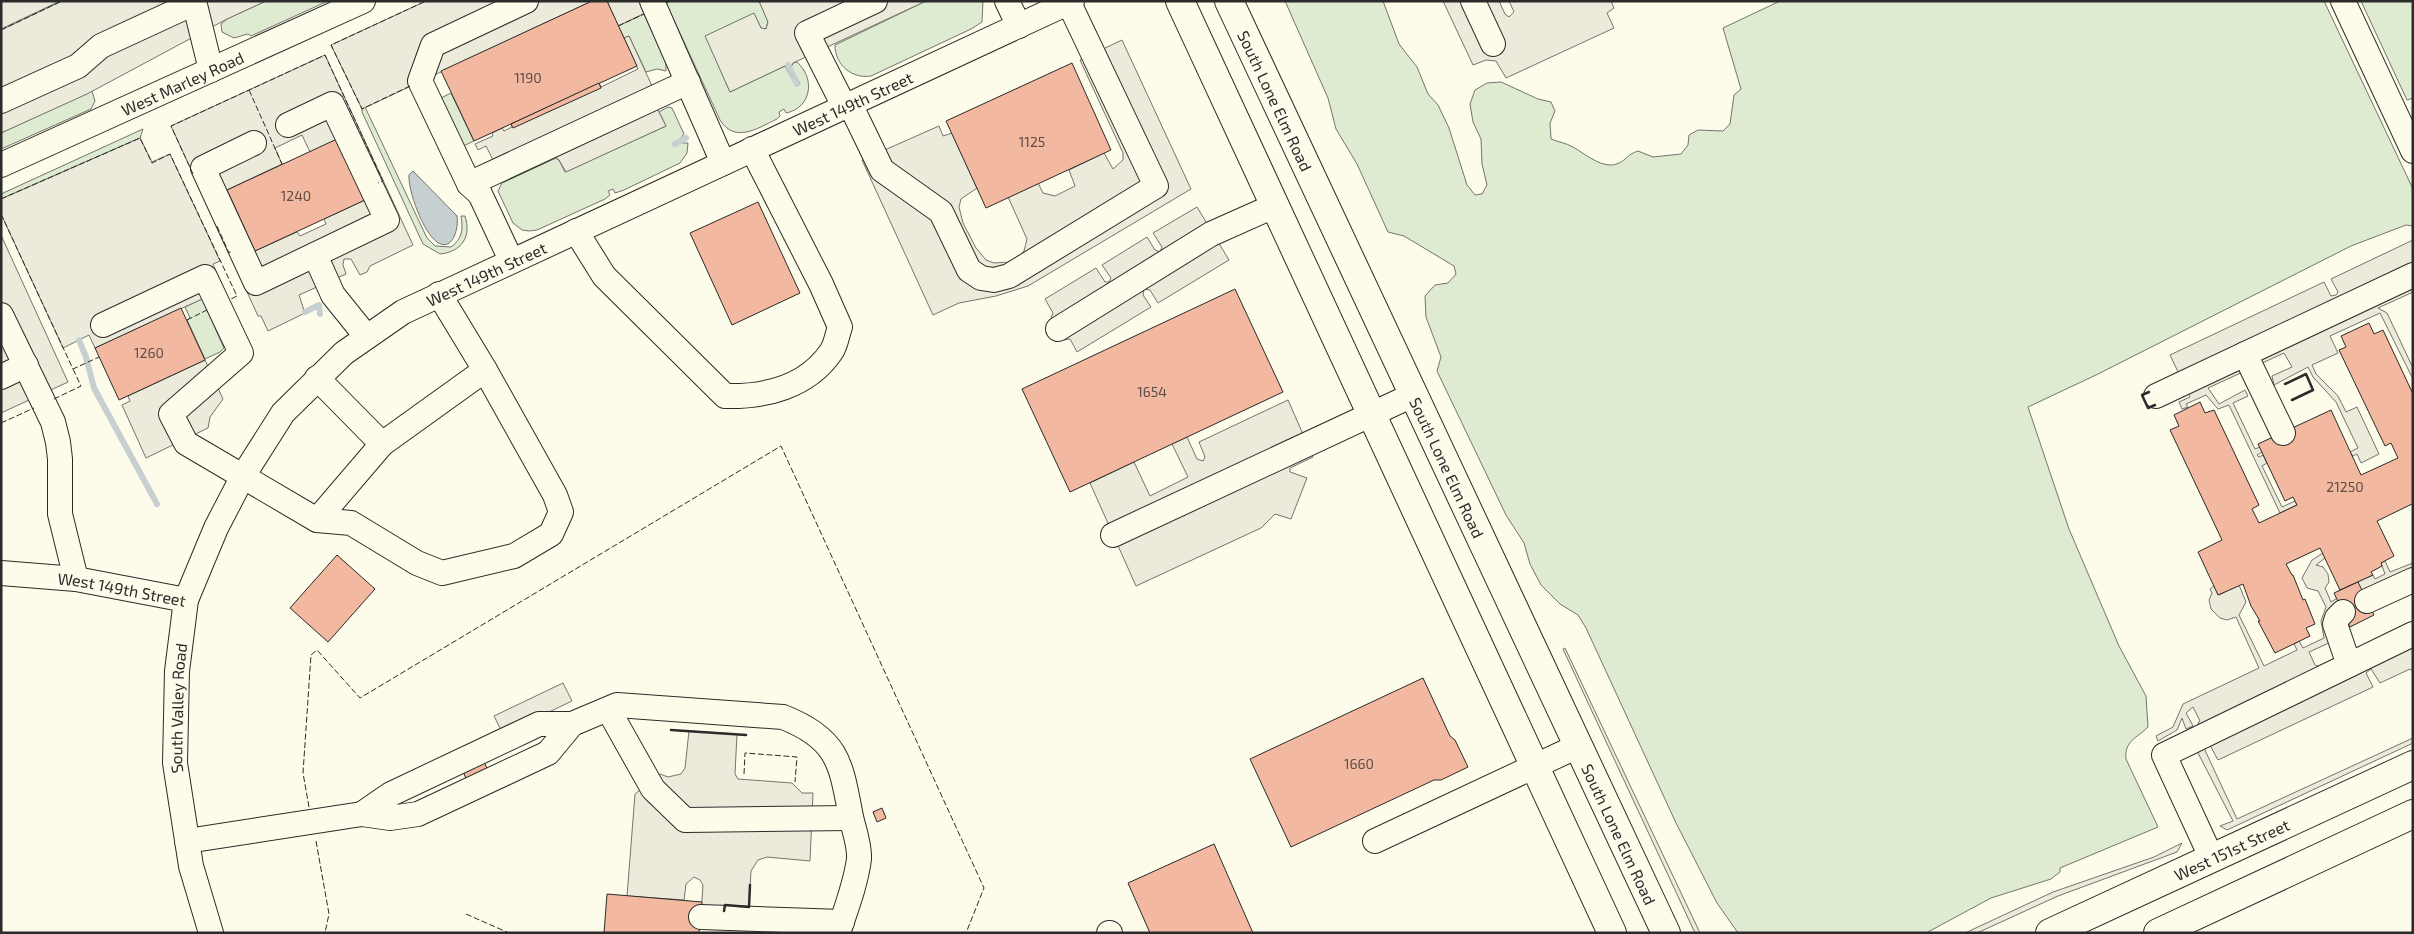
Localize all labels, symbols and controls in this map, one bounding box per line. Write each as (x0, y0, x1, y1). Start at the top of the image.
street label: South Lone Elm Road (1235, 27, 1317, 174)
street label: West Marley Road (118, 47, 247, 119)
street label: West 149th Street (789, 67, 915, 139)
house number: 1190 (514, 69, 542, 86)
house number: 1125 (1019, 133, 1045, 150)
house number: 1240 (281, 187, 311, 204)
street label: West 149th Street (423, 237, 549, 309)
house number: 1260 (134, 344, 164, 361)
house number: 1654 (1137, 383, 1167, 400)
street label: South Lone Elm Road (1407, 394, 1489, 541)
house number: 21250 (2326, 478, 2364, 495)
street label: West 149th Street (57, 568, 188, 609)
street label: South Valley Road (165, 642, 190, 775)
house number: 1660 (1344, 755, 1374, 772)
street label: South Lone Elm Road (1578, 761, 1661, 907)
street label: West 151st Street (2171, 814, 2292, 884)

